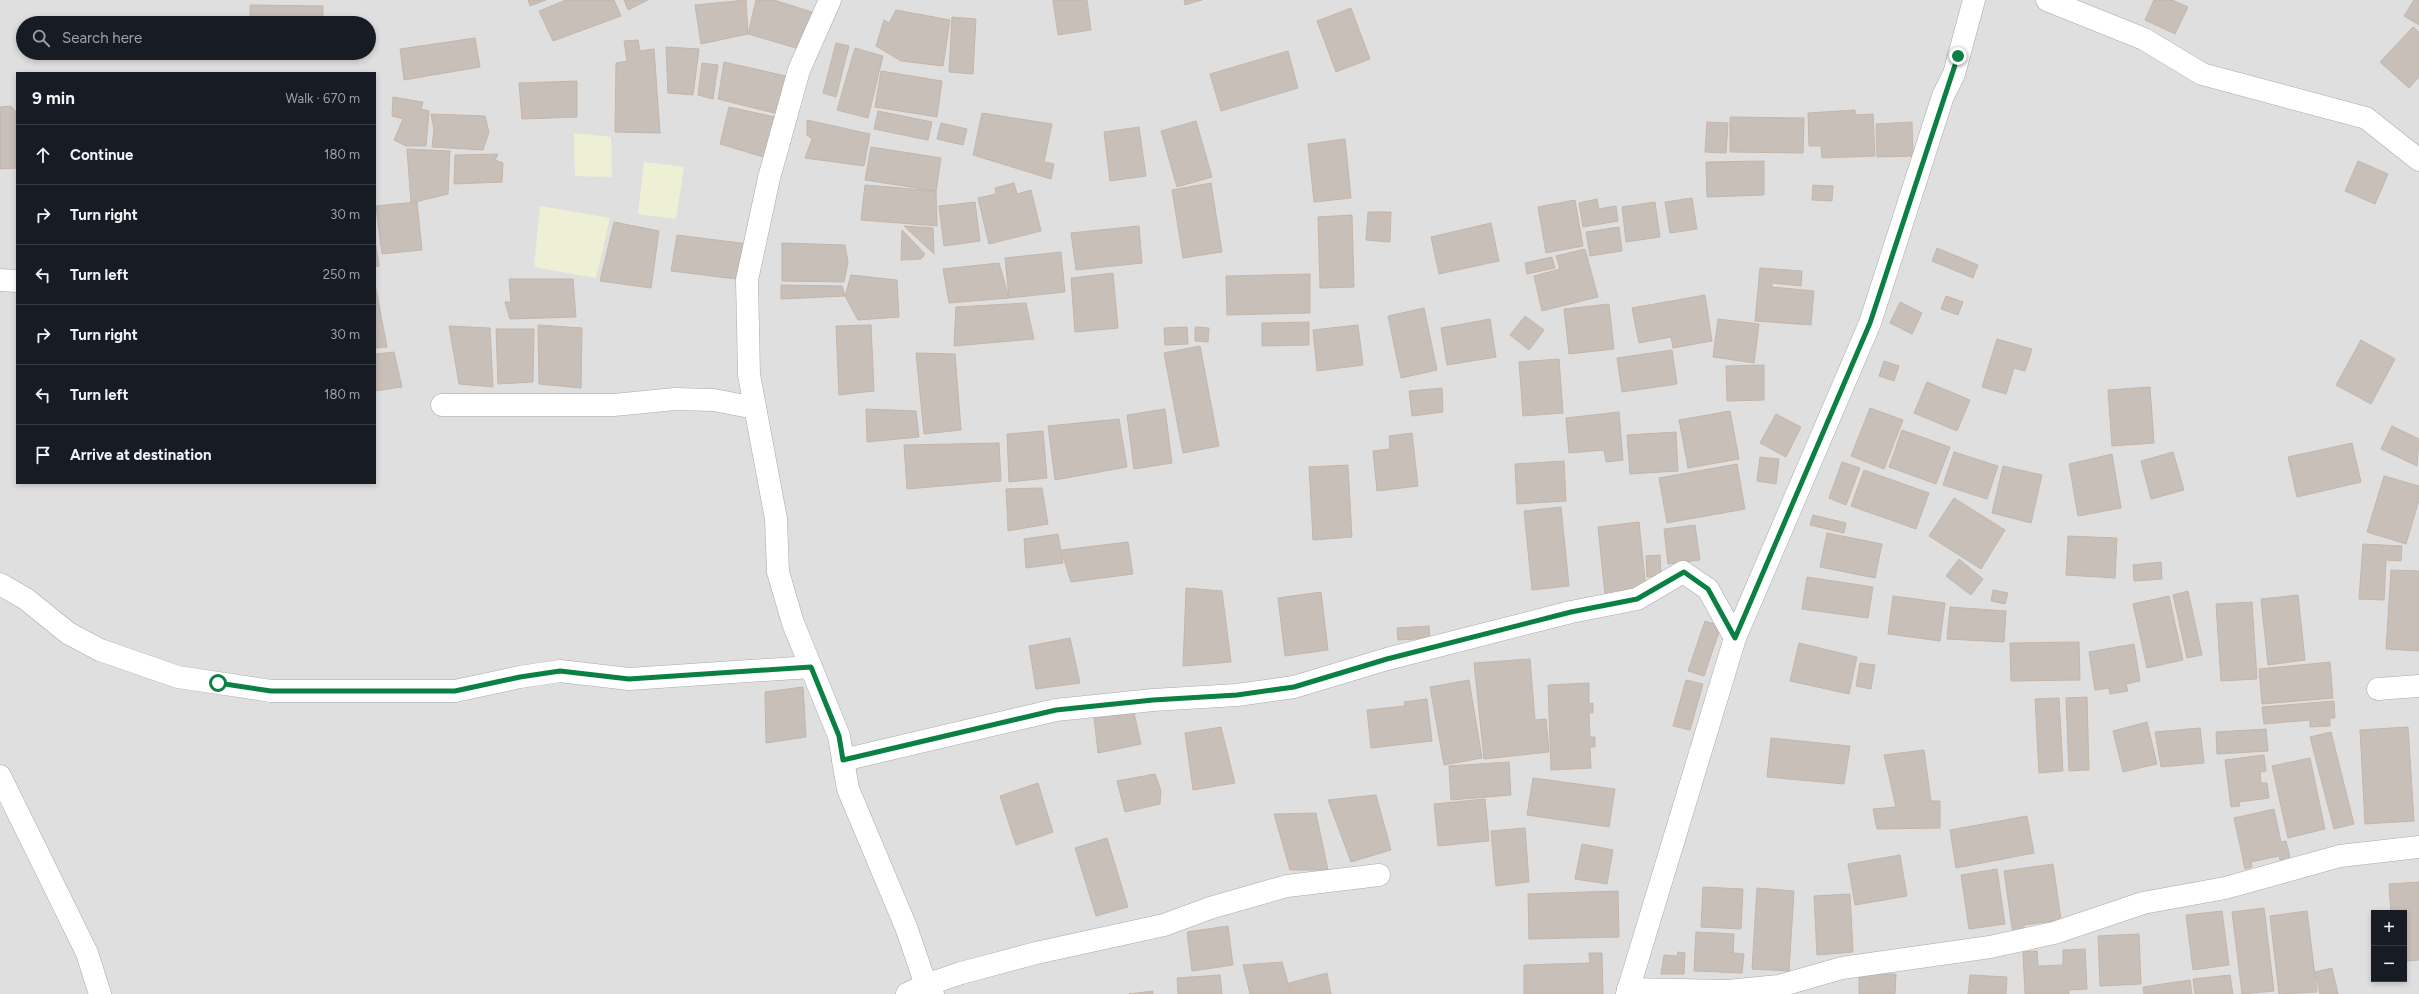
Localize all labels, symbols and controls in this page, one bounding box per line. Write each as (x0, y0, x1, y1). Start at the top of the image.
search box (16, 16, 376, 60)
icon: search (30, 27, 52, 49)
text: Search here (62, 29, 142, 47)
route end (1949, 47, 1967, 65)
text: 9 min (32, 88, 75, 108)
text: Walk · 670 m (286, 91, 360, 106)
icon: ahead (32, 144, 54, 166)
text: Continue (70, 146, 133, 164)
text: 180 m (324, 147, 360, 162)
icon: right (32, 204, 54, 226)
text: Turn right (70, 206, 138, 224)
text: 30 m (330, 207, 360, 222)
icon: left (32, 264, 54, 286)
text: Turn left (70, 266, 128, 284)
text: 250 m (323, 267, 360, 282)
icon: right (32, 324, 54, 346)
text: Turn right (70, 326, 138, 344)
text: 30 m (330, 327, 360, 342)
icon: left (32, 384, 54, 406)
text: Turn left (70, 386, 128, 404)
text: 180 m (324, 387, 360, 402)
icon: arrive (32, 444, 54, 466)
text: Arrive at destination (70, 446, 211, 464)
route start (209, 674, 227, 692)
map controls (2371, 910, 2407, 982)
button: + (2371, 910, 2407, 946)
button: − (2371, 946, 2407, 982)

